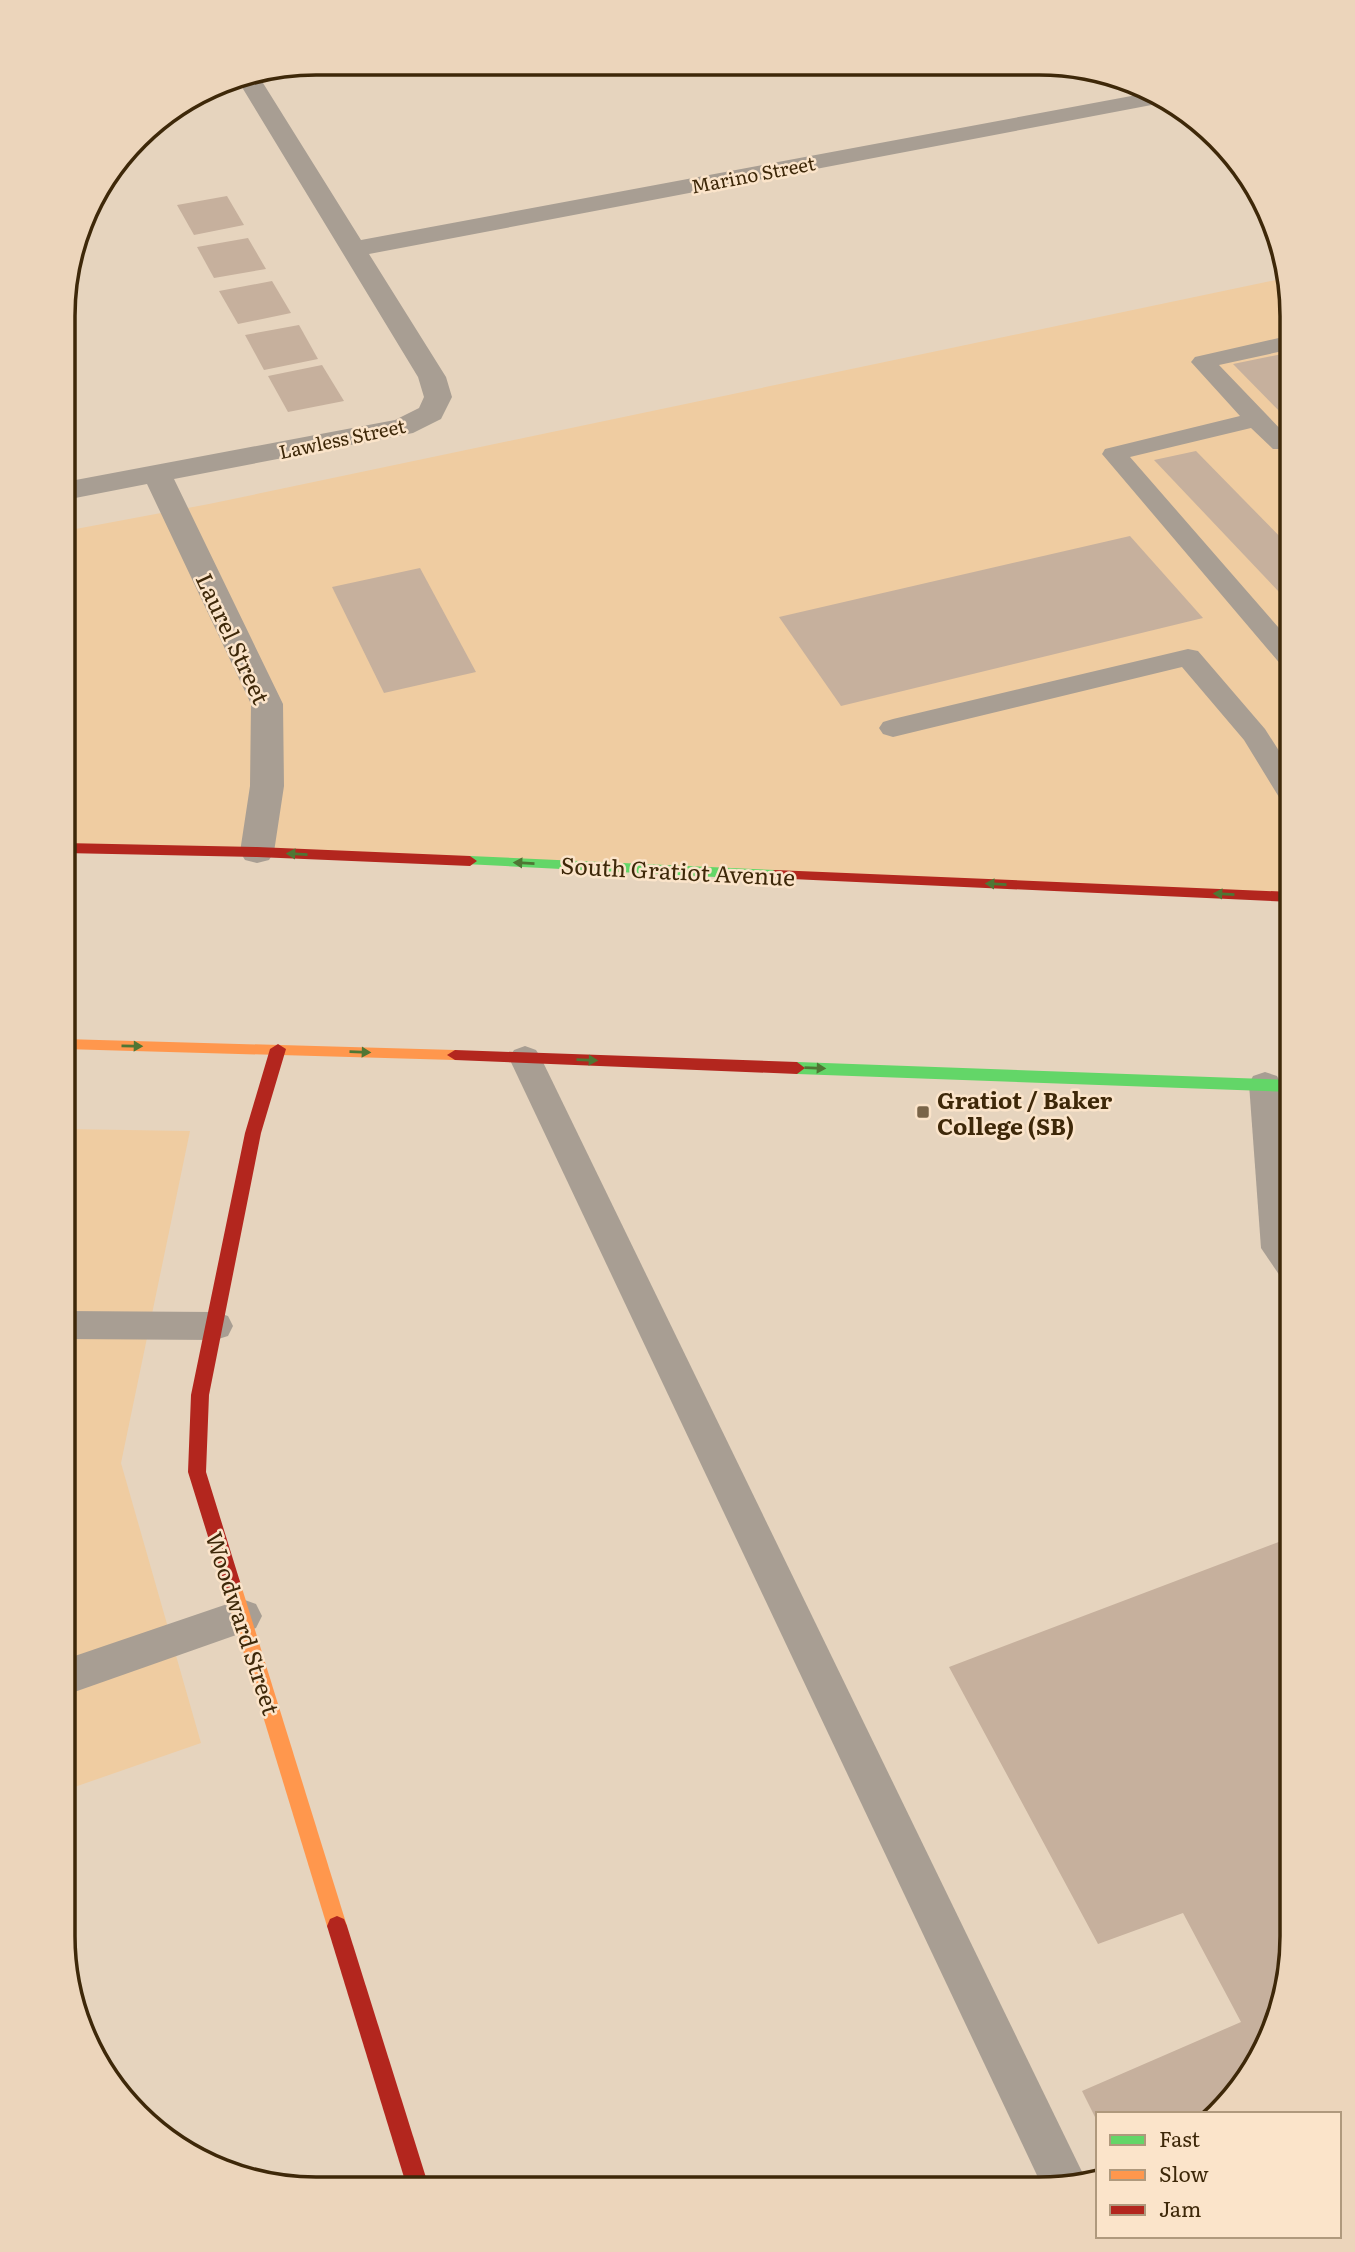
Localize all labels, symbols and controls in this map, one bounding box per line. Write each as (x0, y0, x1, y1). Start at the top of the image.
street label: Marino Street (689, 148, 818, 200)
street label: Lawless Street (276, 411, 408, 465)
street label: Laurel Street (189, 567, 280, 710)
street label: South Gratiot Avenue (560, 847, 796, 893)
one-way arrow (286, 848, 308, 859)
one-way arrow (513, 858, 535, 869)
one-way arrow (985, 879, 1007, 890)
one-way arrow (1212, 889, 1234, 900)
one-way arrow (122, 1040, 144, 1052)
one-way arrow (349, 1047, 371, 1058)
one-way arrow (576, 1055, 598, 1066)
one-way arrow (804, 1062, 826, 1074)
place label: Gratiot / Baker College (SB) (937, 1082, 1113, 1142)
marker: Gratiot / Baker College (SB) (915, 1104, 931, 1120)
street label: Woodward Street (198, 1527, 290, 1720)
legend (1096, 2112, 1341, 2238)
text: Fast (1159, 2122, 1200, 2153)
text: Slow (1159, 2157, 1209, 2188)
text: Jam (1159, 2192, 1201, 2223)

